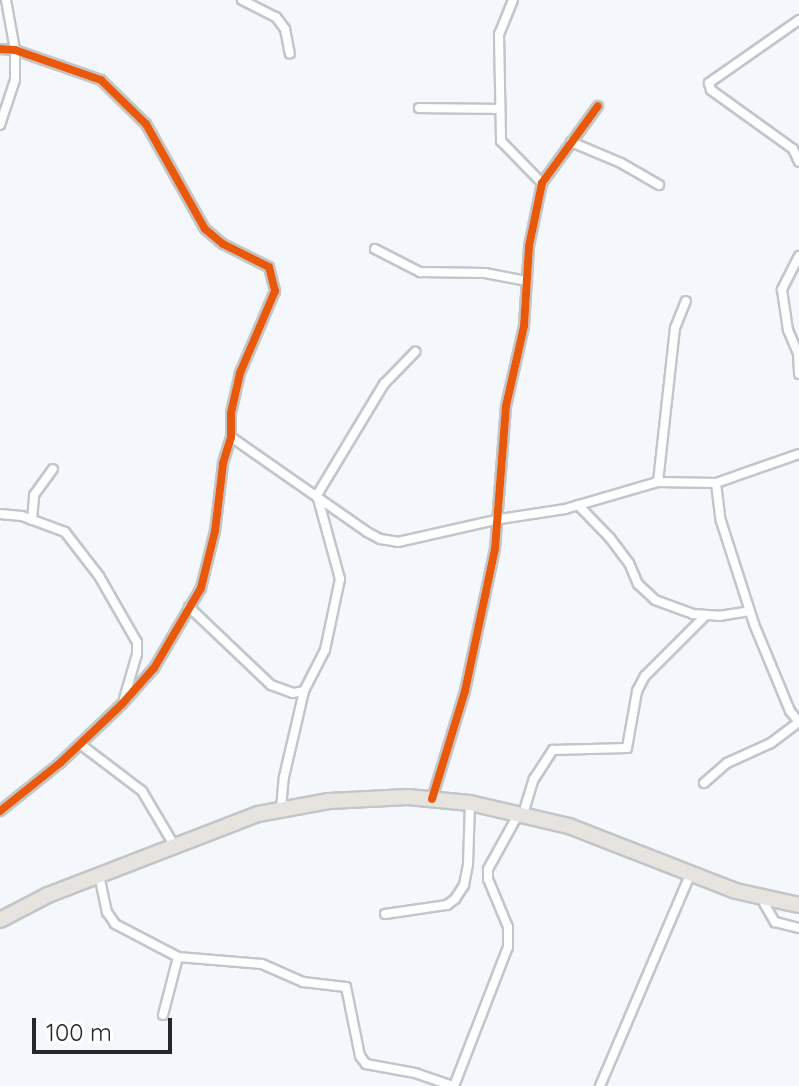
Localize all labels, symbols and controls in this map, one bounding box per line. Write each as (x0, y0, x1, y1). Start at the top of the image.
scale bar (36, 1002, 176, 1052)
text: 100 m (46, 1017, 112, 1047)

